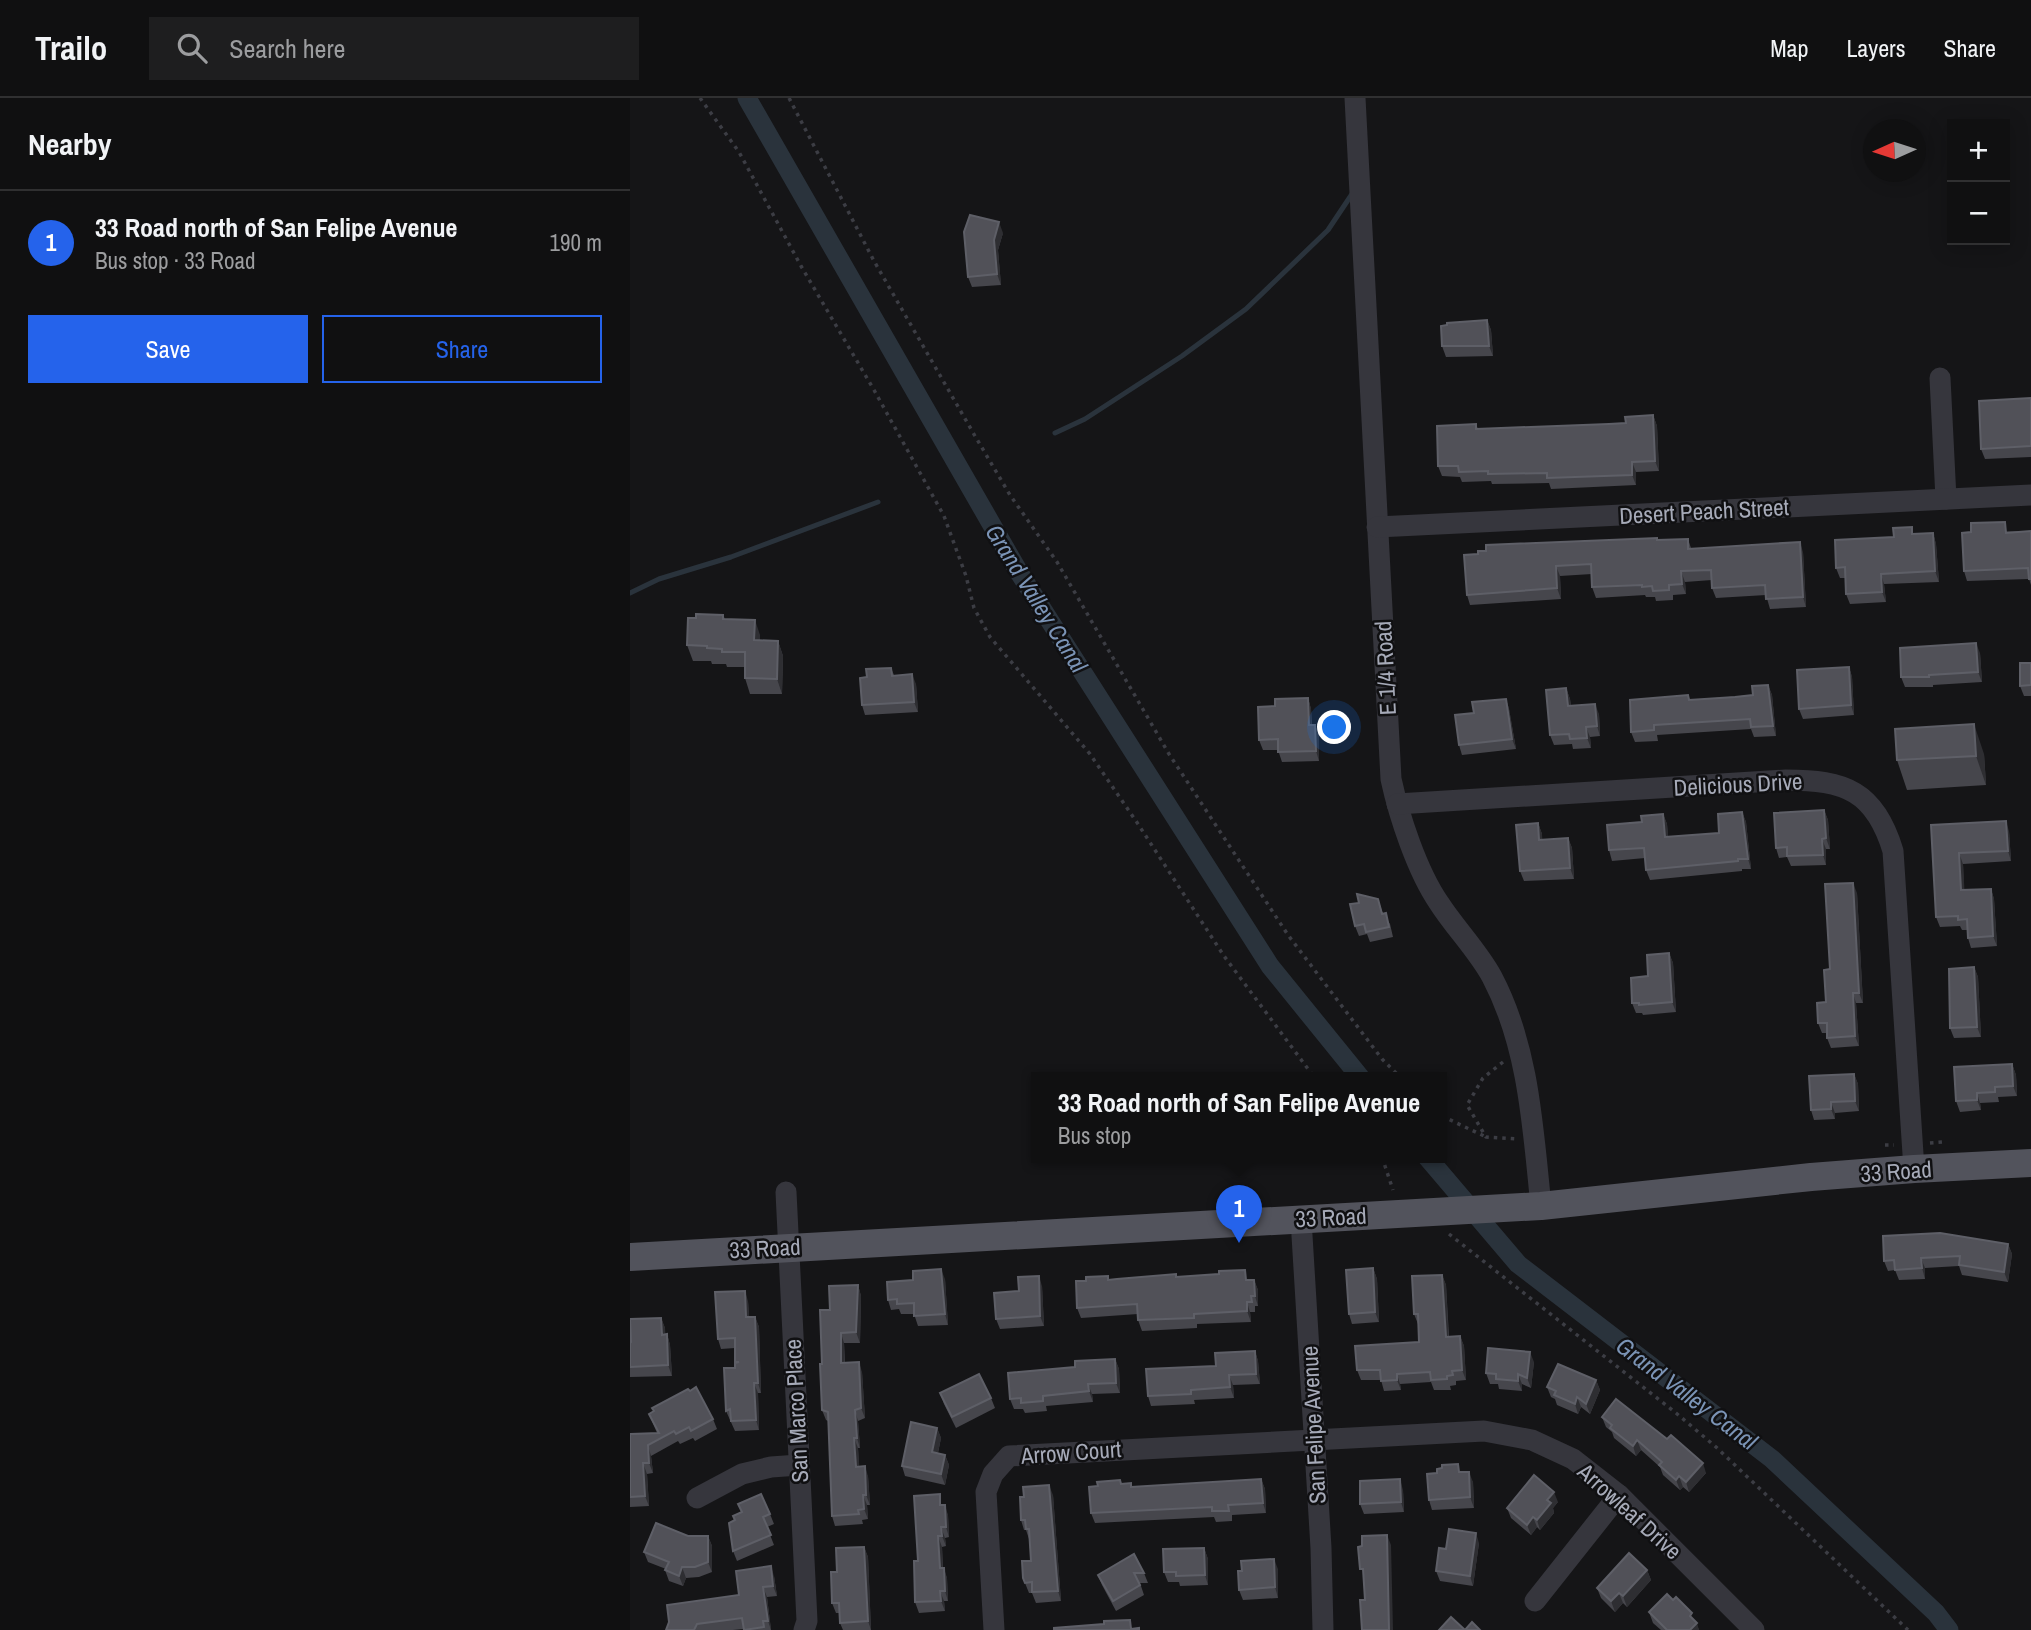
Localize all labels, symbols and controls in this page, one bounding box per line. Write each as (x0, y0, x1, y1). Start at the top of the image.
search box (149, 17, 639, 80)
text: Trailo (35, 26, 107, 70)
icon: search (173, 29, 211, 67)
text: Search here (229, 31, 345, 66)
text: Map (1770, 32, 1808, 64)
text: Layers (1846, 32, 1905, 64)
text: Share (1943, 32, 1996, 64)
north arrow (1863, 119, 1926, 182)
map controls (1947, 119, 2010, 245)
button: + (1947, 119, 2010, 182)
text: Nearby (28, 124, 111, 164)
button: − (1947, 182, 2010, 245)
text: 33 Road north of San Felipe Avenue (95, 210, 457, 245)
text: 1 (46, 227, 56, 258)
text: 190 m (550, 227, 602, 258)
text: Bus stop · 33 Road (95, 245, 255, 276)
button: Save (28, 315, 308, 383)
button: Share (322, 315, 602, 383)
street label: Desert Peach Street (1618, 491, 1790, 531)
water label: Grand Valley Canal (979, 518, 1096, 679)
street label: E 1/4 Road (1367, 620, 1403, 716)
your location (1317, 710, 1351, 744)
street label: Delicious Drive (1673, 765, 1803, 803)
popup (1031, 1072, 1447, 1163)
text: 33 Road north of San Felipe Avenue (1058, 1085, 1420, 1120)
text: Bus stop (1058, 1120, 1131, 1151)
street label: 33 Road (1859, 1153, 1933, 1189)
pin: 1 (1216, 1185, 1262, 1243)
street label: 33 Road (1295, 1200, 1367, 1234)
street label: 33 Road (729, 1231, 801, 1265)
water label: Grand Valley Canal (1610, 1329, 1765, 1457)
street label: San Marco Place (777, 1338, 815, 1484)
street label: San Felipe Avenue (1293, 1345, 1333, 1505)
street label: Arrow Court (1019, 1433, 1122, 1471)
street label: Arrowleaf Drive (1571, 1455, 1689, 1566)

